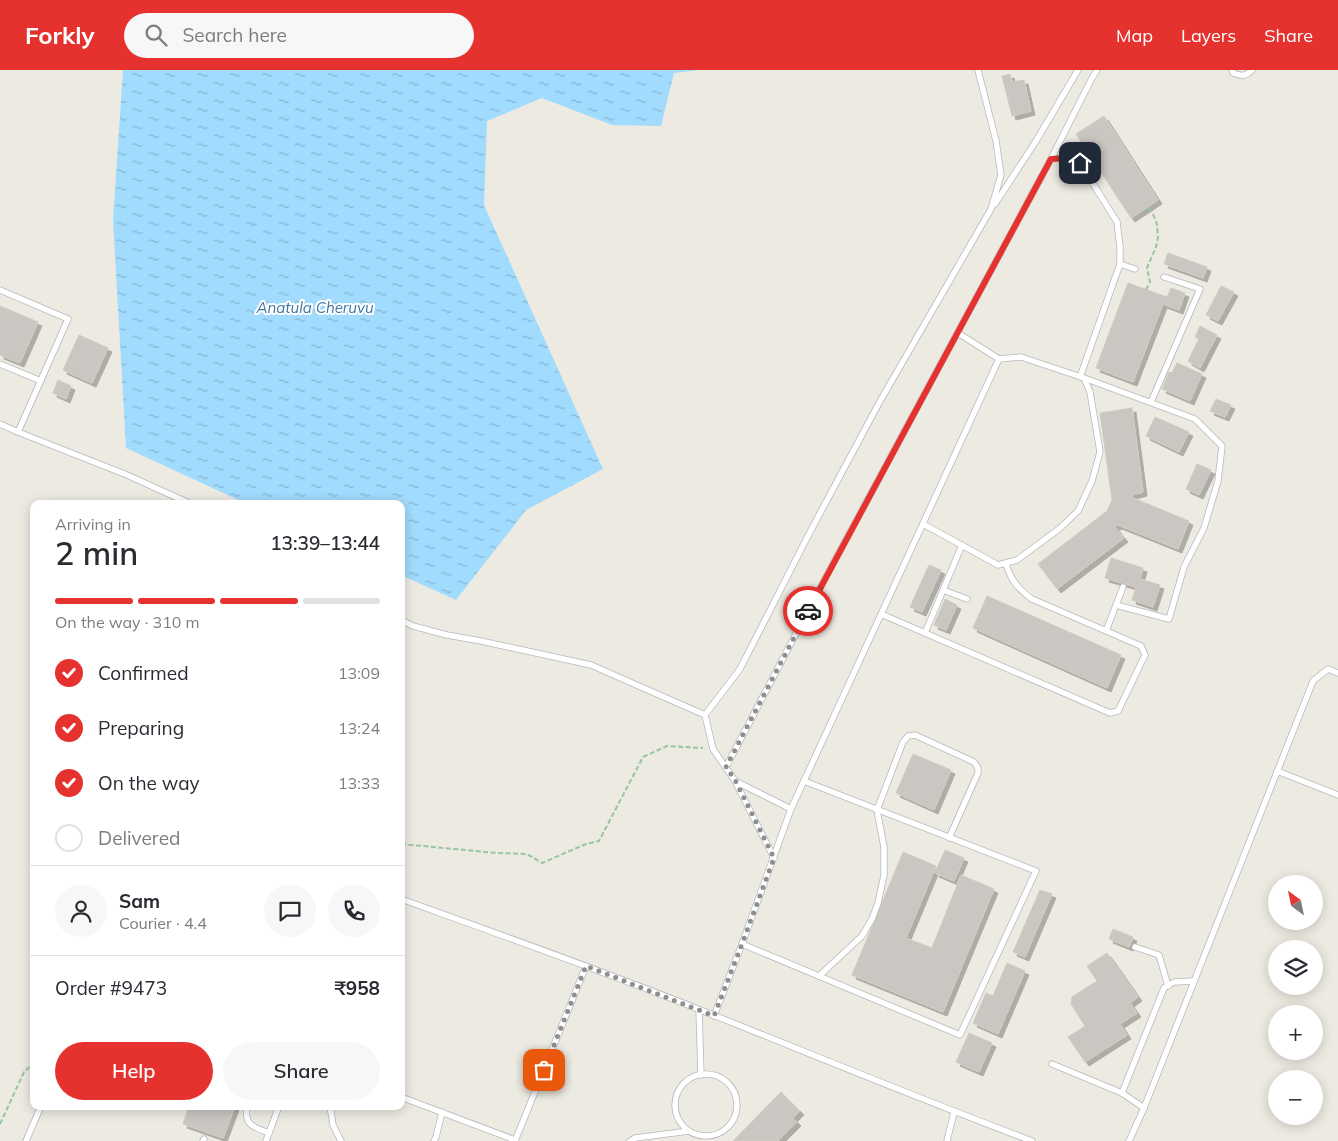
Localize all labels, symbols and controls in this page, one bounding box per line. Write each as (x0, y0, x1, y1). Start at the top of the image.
search box (124, 13, 474, 58)
text: Forkly (25, 20, 94, 50)
icon: search (142, 21, 170, 49)
text: Search here (182, 23, 287, 47)
text: Map (1116, 24, 1153, 47)
text: Layers (1181, 24, 1236, 47)
text: Share (1264, 24, 1313, 47)
pin (1059, 142, 1101, 184)
icon: home (1066, 149, 1094, 177)
water label: Anatula Cheruvu (255, 298, 374, 317)
text: Arriving in (55, 514, 131, 534)
text: 13:39–13:44 (270, 531, 380, 555)
text: 2 min (55, 533, 138, 573)
courier (783, 586, 833, 636)
icon: car (794, 597, 822, 625)
text: On the way · 310 m (55, 612, 200, 632)
icon: check (55, 659, 83, 687)
text: Confirmed (98, 661, 189, 685)
text: 13:09 (338, 663, 380, 683)
icon: check (55, 714, 83, 742)
text: Preparing (98, 716, 184, 740)
text: 13:24 (338, 718, 380, 738)
icon: check (55, 769, 83, 797)
text: On the way (98, 771, 200, 795)
text: 13:33 (338, 773, 380, 793)
text: Delivered (98, 826, 180, 850)
north arrow (1268, 875, 1322, 930)
map controls (1268, 875, 1323, 1125)
button: person (55, 885, 107, 937)
button: chat (264, 885, 316, 937)
button: phone (328, 885, 380, 937)
text: Sam (119, 889, 160, 913)
text: Courier · 4.4 (119, 913, 207, 933)
button: layers (1268, 940, 1323, 995)
text: Order #9473 (55, 976, 167, 1000)
text: ₹958 (334, 976, 380, 1000)
button: + (1268, 1005, 1323, 1060)
button: Help (55, 1042, 213, 1100)
button: Share (223, 1042, 380, 1100)
pin (523, 1049, 565, 1091)
icon: bag (530, 1056, 558, 1084)
button: − (1268, 1070, 1323, 1125)

